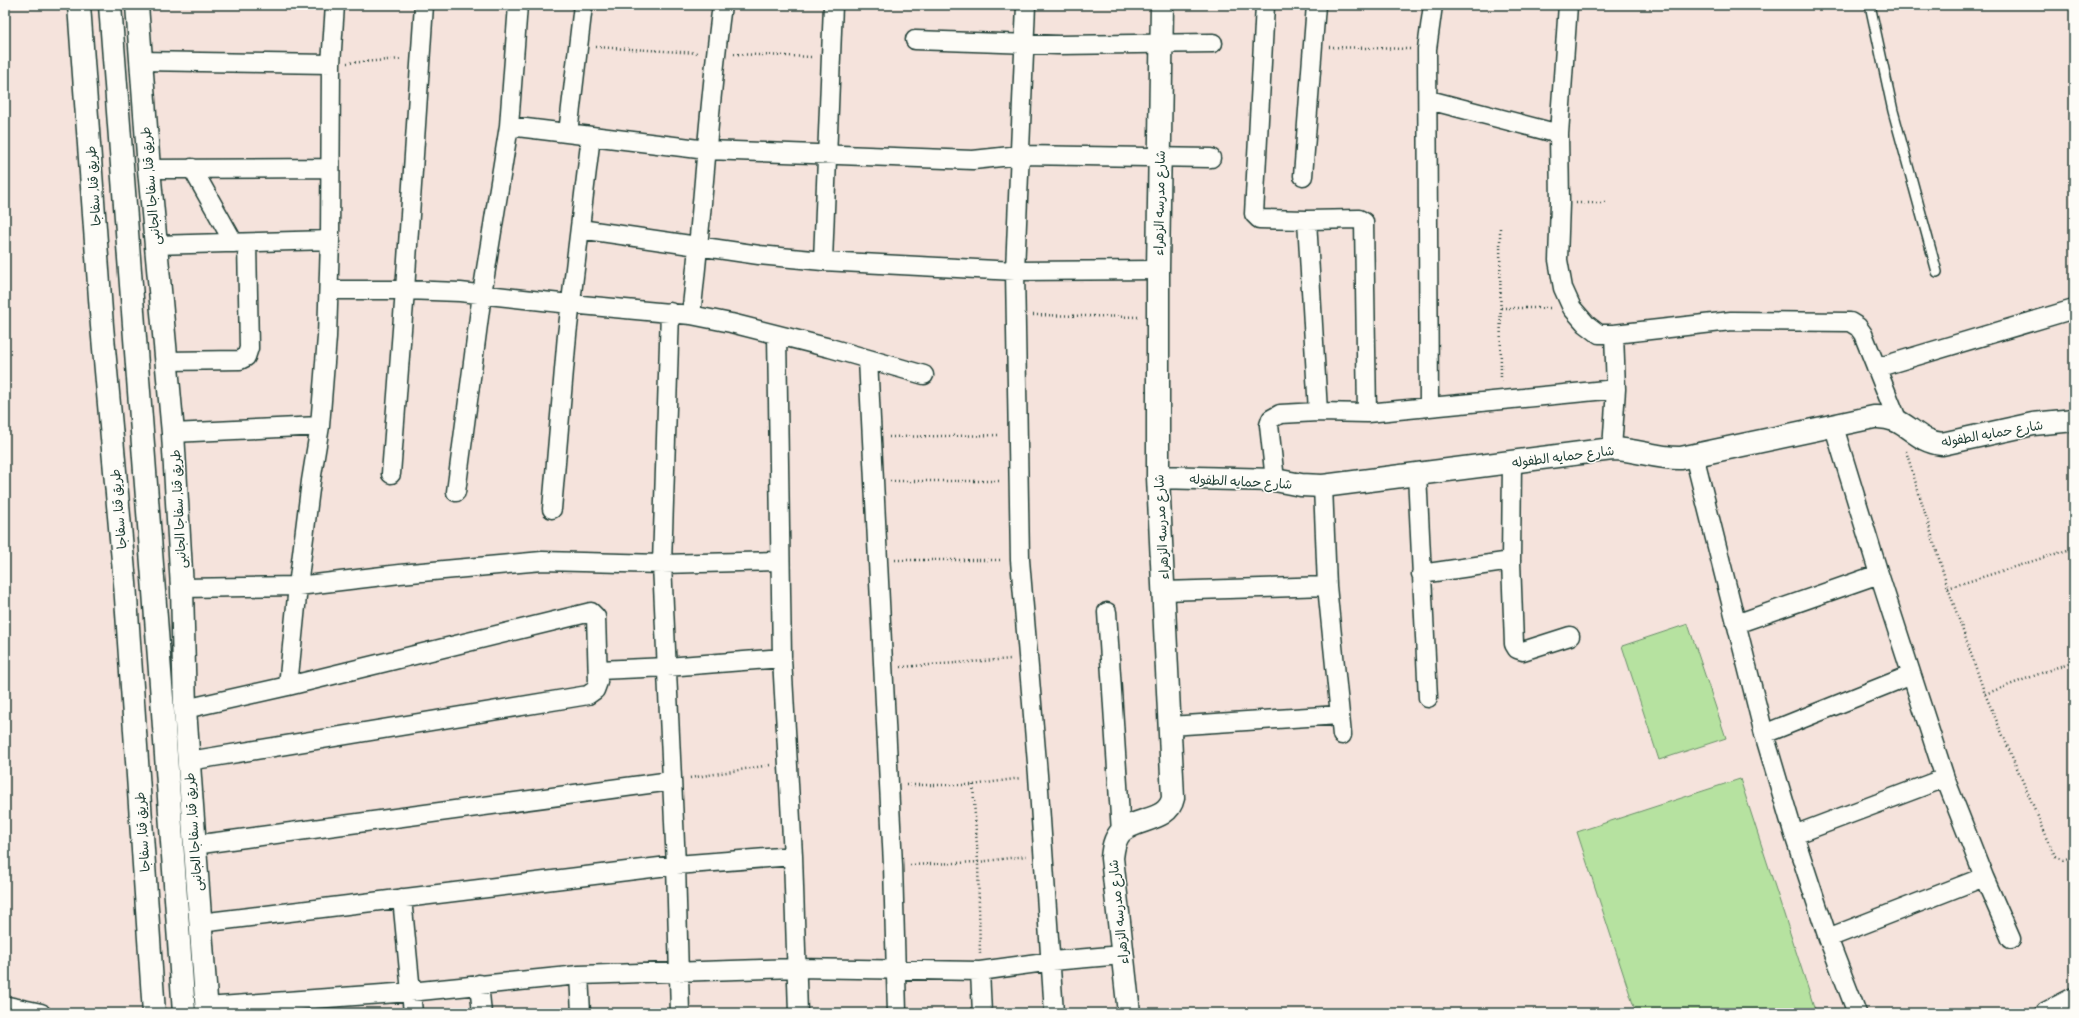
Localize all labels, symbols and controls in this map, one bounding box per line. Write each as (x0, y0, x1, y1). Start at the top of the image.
street label: طريق قنا, سفاجا الجانبى (136, 126, 165, 246)
street label: طريق قنا, سفاجا (81, 145, 105, 227)
street label: شارع مدرسه الزهراء (1149, 150, 1170, 256)
street label: شارع حمايه الطفوله (1940, 415, 2044, 452)
street label: شارع حمايه الطفوله (1511, 441, 1615, 472)
street label: طريق قنا, سفاجا الجانبى (166, 449, 191, 569)
street label: طريق قنا, سفاجا (106, 468, 130, 550)
street label: شارع حمايه الطفوله (1189, 469, 1293, 494)
street label: شارع مدرسه الزهراء (1149, 474, 1174, 580)
street label: طريق قنا, سفاجا الجانبى (180, 772, 207, 892)
street label: طريق قنا, سفاجا (130, 791, 154, 873)
street label: شارع مدرسه الزهراء (1104, 859, 1133, 965)

